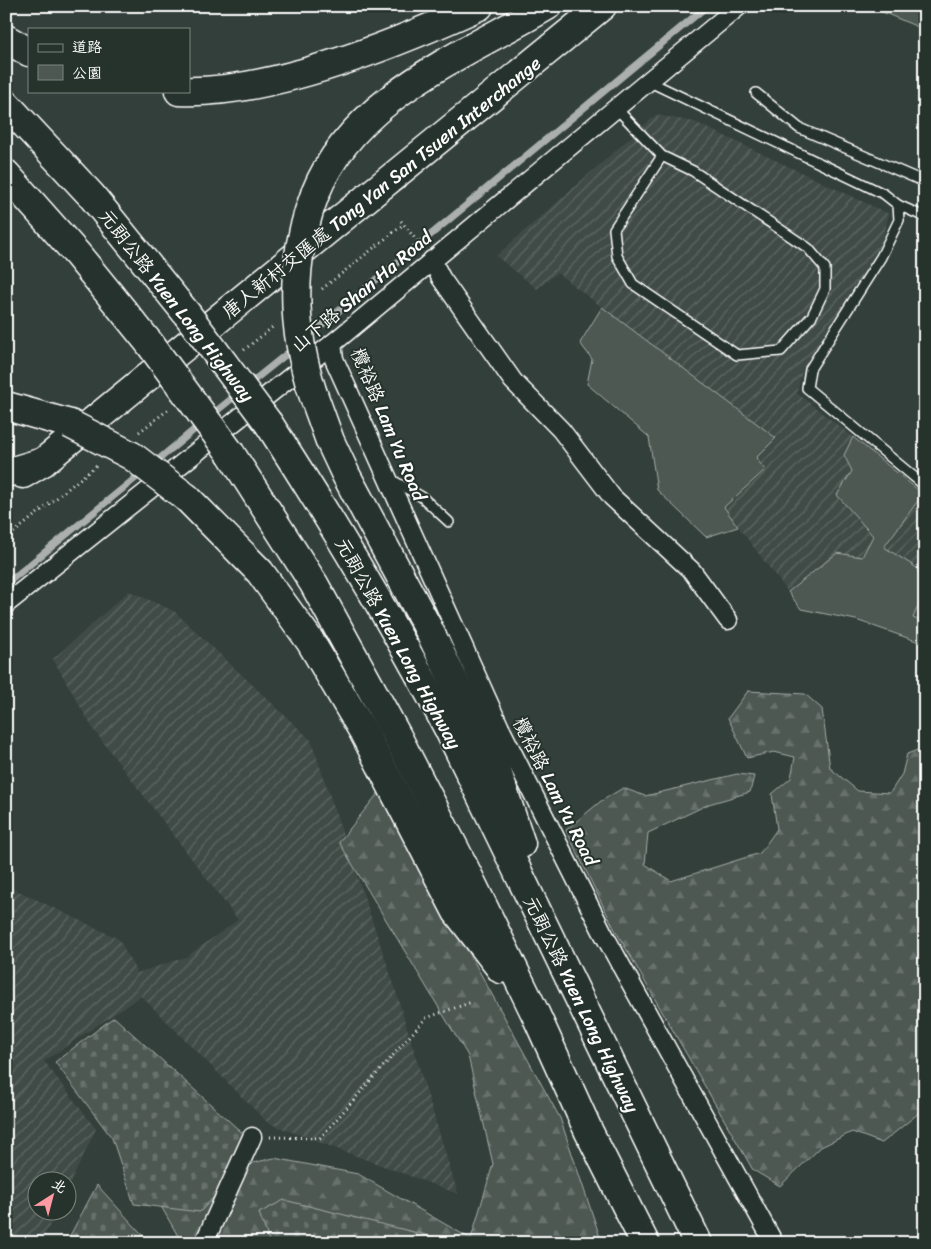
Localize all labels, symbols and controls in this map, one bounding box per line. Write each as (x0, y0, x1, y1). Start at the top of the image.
legend (28, 28, 190, 92)
text: 道路 (72, 34, 102, 60)
street label: 唐人新村交匯處 Tong Yan San Tsuen Interchange (214, 47, 549, 327)
text: 公園 (72, 60, 102, 86)
street label: 元朗公路 Yuen Long Highway (90, 201, 263, 409)
street label: 山下路 Shan Ha Road (283, 221, 441, 361)
street label: 欖裕路 Lam Yu Road (341, 342, 437, 508)
street label: 元朗公路 Yuen Long Highway (326, 531, 471, 756)
street label: 欖裕路 Lam Yu Road (504, 711, 608, 873)
street label: 元朗公路 Yuen Long Highway (514, 890, 649, 1119)
north arrow (28, 1172, 78, 1222)
text: 北 (46, 1172, 72, 1200)

